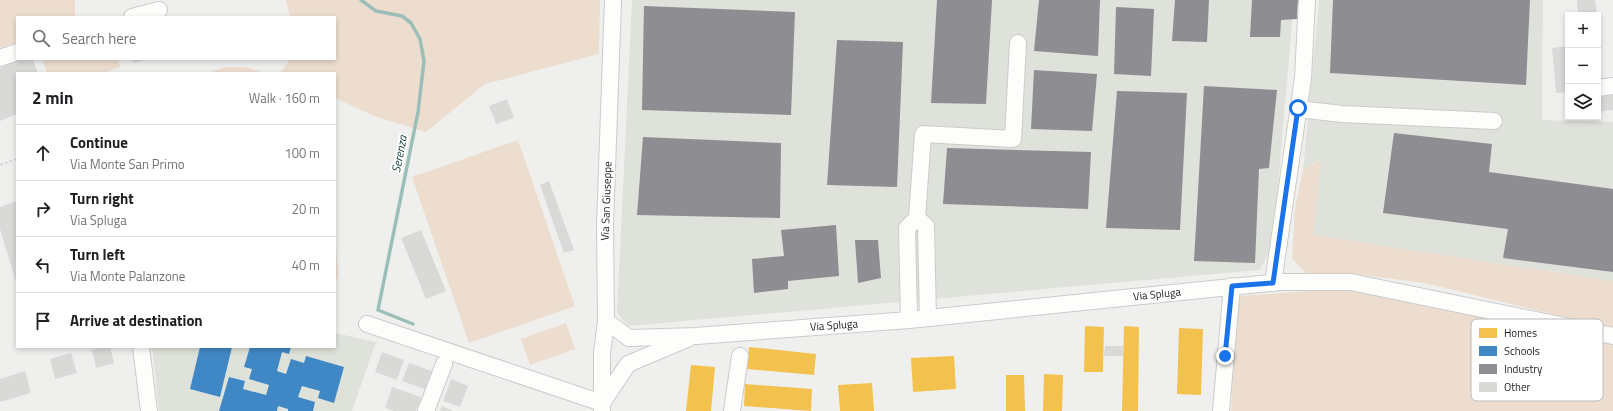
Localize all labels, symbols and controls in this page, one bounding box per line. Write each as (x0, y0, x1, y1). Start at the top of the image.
map controls (1565, 12, 1601, 120)
button: + (1565, 12, 1601, 48)
search box (16, 16, 336, 60)
icon: search (30, 27, 52, 49)
text: Search here (62, 27, 136, 50)
button: − (1565, 48, 1601, 84)
button: layers (1565, 84, 1601, 120)
text: 2 min (32, 85, 73, 111)
text: Walk · 160 m (249, 88, 320, 108)
route start (1289, 99, 1307, 117)
text: Continue (70, 131, 128, 154)
water label: Serenza (386, 133, 412, 174)
icon: ahead (32, 142, 54, 164)
text: 100 m (284, 143, 320, 163)
text: Via Monte San Primo (70, 154, 185, 174)
street label: Via San Giuseppe (597, 161, 615, 241)
text: Turn right (70, 187, 134, 210)
icon: right (32, 198, 54, 220)
text: 20 m (292, 199, 320, 219)
text: Via Spluga (70, 210, 127, 230)
text: Turn left (70, 243, 125, 266)
icon: left (32, 254, 54, 276)
text: 40 m (292, 255, 320, 275)
text: Via Monte Palanzone (70, 266, 185, 286)
street label: Via Spluga (1132, 283, 1182, 304)
text: Arrive at destination (70, 309, 203, 332)
icon: arrive (32, 310, 54, 332)
street label: Via Spluga (809, 315, 859, 335)
legend (1471, 319, 1603, 401)
text: Homes (1504, 325, 1537, 341)
text: Schools (1504, 343, 1540, 359)
route end (1216, 347, 1234, 365)
text: Industry (1504, 361, 1543, 377)
text: Other (1504, 379, 1531, 395)

